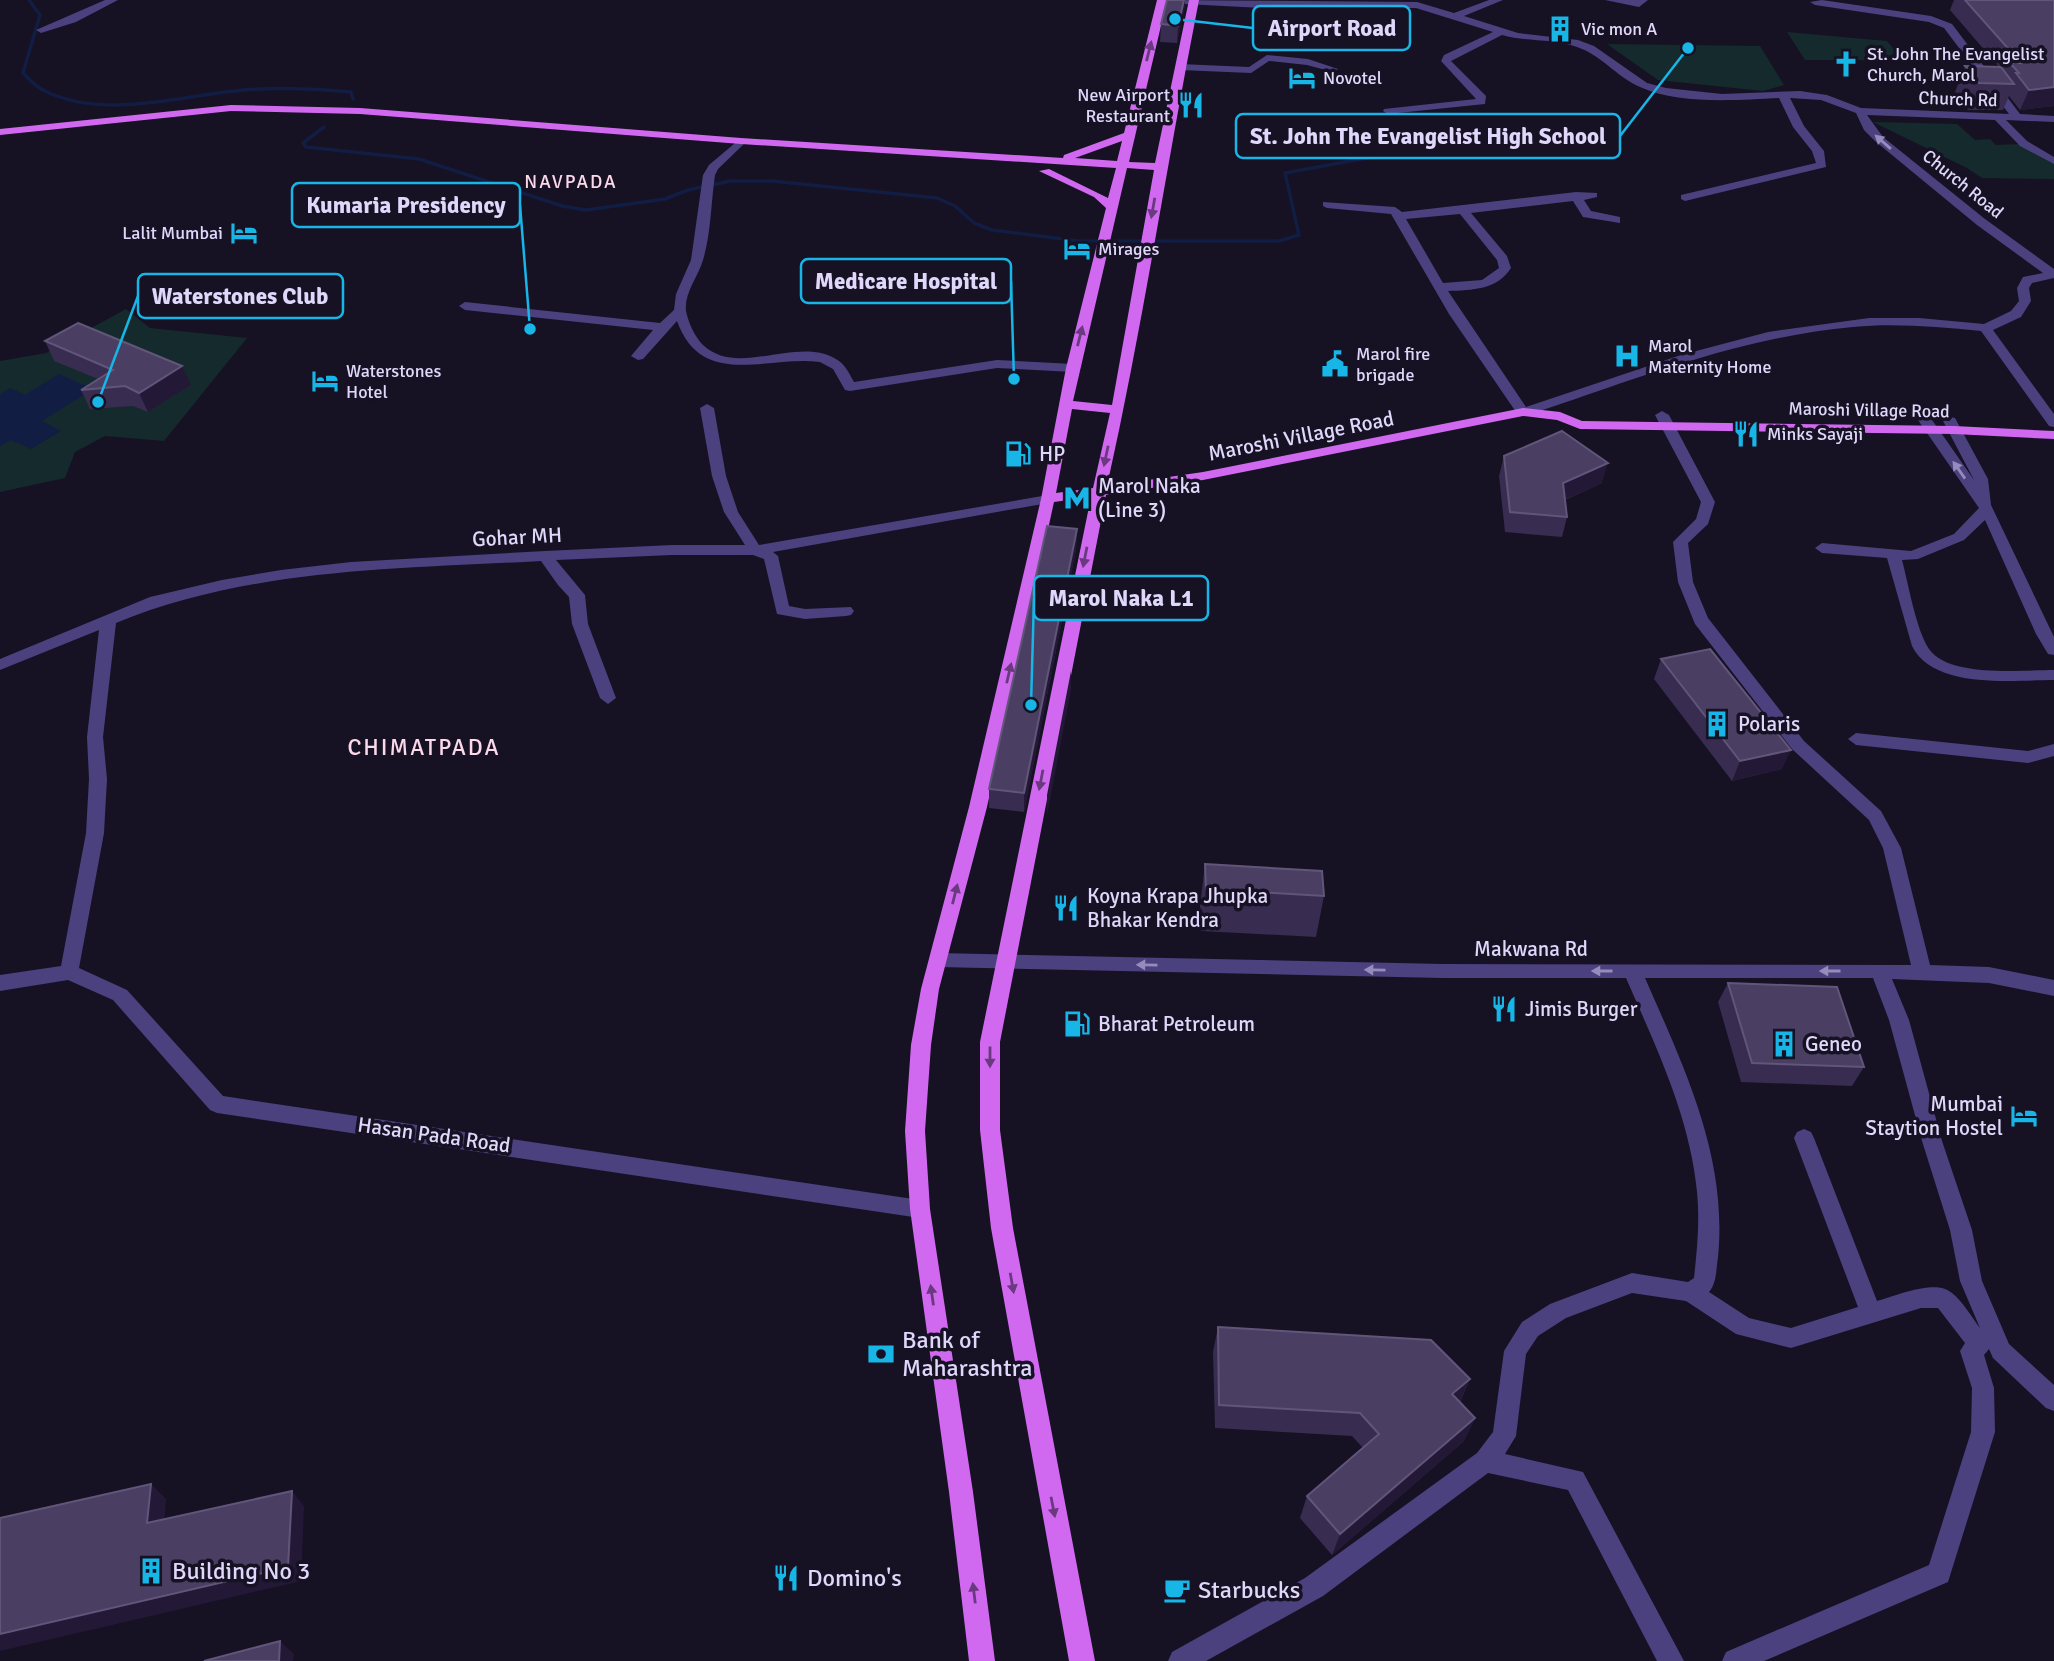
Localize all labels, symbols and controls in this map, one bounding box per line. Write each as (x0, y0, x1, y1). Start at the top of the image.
callout: Airport Road (1253, 6, 1410, 50)
text: Airport Road (1268, 14, 1396, 43)
building icon: Vic mon A (1545, 14, 1575, 44)
place label: Vic mon A (1581, 18, 1657, 40)
one-way arrow (1144, 40, 1155, 62)
place label: St. John The Evangelist Church, Marol (1867, 43, 2044, 86)
church icon: St. John The Evangelist Church, Marol (1831, 49, 1861, 79)
hotel icon: Novotel (1287, 63, 1317, 93)
place label: Novotel (1323, 67, 1382, 89)
place label: New Airport Restaurant (1077, 84, 1170, 127)
street label: Church Rd (1918, 87, 1998, 111)
restaurant icon: New Airport Restaurant (1176, 90, 1206, 120)
callout: St. John The Evangelist High School (1236, 114, 1620, 158)
text: St. John The Evangelist High School (1250, 122, 1606, 151)
one-way arrow (1874, 134, 1892, 150)
street label: Church Road (1918, 145, 2008, 223)
district label: NAVPADA (524, 170, 618, 194)
callout: Kumaria Presidency (292, 183, 520, 227)
text: Kumaria Presidency (306, 191, 506, 220)
one-way arrow (1147, 197, 1158, 219)
hotel icon: Lalit Mumbai (229, 218, 259, 248)
place label: Lalit Mumbai (122, 222, 223, 244)
hotel icon: Mirages (1062, 234, 1092, 264)
place label: Mirages (1098, 238, 1159, 260)
callout: Medicare Hospital (801, 259, 1011, 303)
text: Medicare Hospital (815, 267, 997, 296)
callout: Waterstones Club (138, 274, 343, 318)
text: Waterstones Club (152, 282, 328, 311)
one-way arrow (1075, 325, 1086, 347)
place label: Marol Maternity Home (1648, 335, 1771, 378)
hospital icon: Marol Maternity Home (1612, 341, 1642, 371)
place label: Marol fire brigade (1356, 343, 1430, 386)
public building icon: Marol fire brigade (1320, 349, 1350, 379)
place label: Waterstones Hotel (346, 360, 442, 403)
hotel icon: Waterstones Hotel (310, 366, 340, 396)
street label: Maroshi Village Road (1788, 398, 1950, 422)
street label: Maroshi Village Road (1206, 405, 1396, 467)
restaurant icon: Minks Sayaji (1731, 419, 1761, 449)
place label: Minks Sayaji (1767, 423, 1863, 445)
fuel station icon: HP (1003, 439, 1033, 469)
place label: HP (1039, 441, 1065, 467)
one-way arrow (1100, 445, 1111, 467)
one-way arrow (1952, 461, 1966, 479)
place label: Marol Naka (Line 3) (1098, 473, 1201, 523)
metro station icon: Marol Naka (Line 3) (1062, 483, 1092, 513)
street label: Gohar MH (471, 522, 563, 552)
one-way arrow (1079, 546, 1090, 568)
callout: Marol Naka L1 (1034, 576, 1208, 620)
text: Marol Naka L1 (1048, 584, 1194, 613)
one-way arrow (1003, 662, 1014, 684)
building icon: Polaris (1702, 709, 1732, 739)
place label: Polaris (1738, 711, 1800, 737)
district label: CHIMATPADA (347, 733, 501, 762)
one-way arrow (1036, 769, 1047, 791)
one-way arrow (950, 883, 961, 905)
place label: Koyna Krapa Jhupka Bhakar Kendra (1087, 883, 1268, 933)
restaurant icon: Koyna Krapa Jhupka Bhakar Kendra (1051, 893, 1081, 923)
street label: Makwana Rd (1474, 936, 1588, 962)
one-way arrow (1136, 960, 1158, 971)
one-way arrow (1363, 964, 1385, 976)
one-way arrow (1591, 965, 1613, 977)
one-way arrow (1818, 965, 1840, 977)
restaurant icon: Jimis Burger (1489, 994, 1519, 1024)
place label: Jimis Burger (1525, 996, 1638, 1022)
fuel station icon: Bharat Petroleum (1062, 1009, 1092, 1039)
place label: Bharat Petroleum (1098, 1011, 1255, 1037)
building icon: Geneo (1769, 1029, 1799, 1059)
place label: Geneo (1805, 1031, 1862, 1057)
one-way arrow (984, 1046, 996, 1068)
place label: Mumbai Staytion Hostel (1865, 1091, 2003, 1141)
hotel icon: Mumbai Staytion Hostel (2009, 1101, 2039, 1131)
street label: Hasan Pada Road (356, 1111, 512, 1159)
one-way arrow (1007, 1272, 1018, 1294)
one-way arrow (926, 1284, 937, 1306)
place label: Bank of Maharashtra (902, 1325, 1032, 1383)
bank icon: Bank of Maharashtra (866, 1339, 896, 1369)
one-way arrow (1048, 1496, 1059, 1518)
building icon: Building No 3 (136, 1556, 166, 1586)
place label: Building No 3 (172, 1556, 310, 1586)
restaurant icon: Domino's (771, 1563, 801, 1593)
place label: Domino's (807, 1563, 902, 1593)
cafe icon: Starbucks (1162, 1575, 1192, 1605)
place label: Starbucks (1198, 1575, 1300, 1605)
one-way arrow (968, 1582, 979, 1604)

